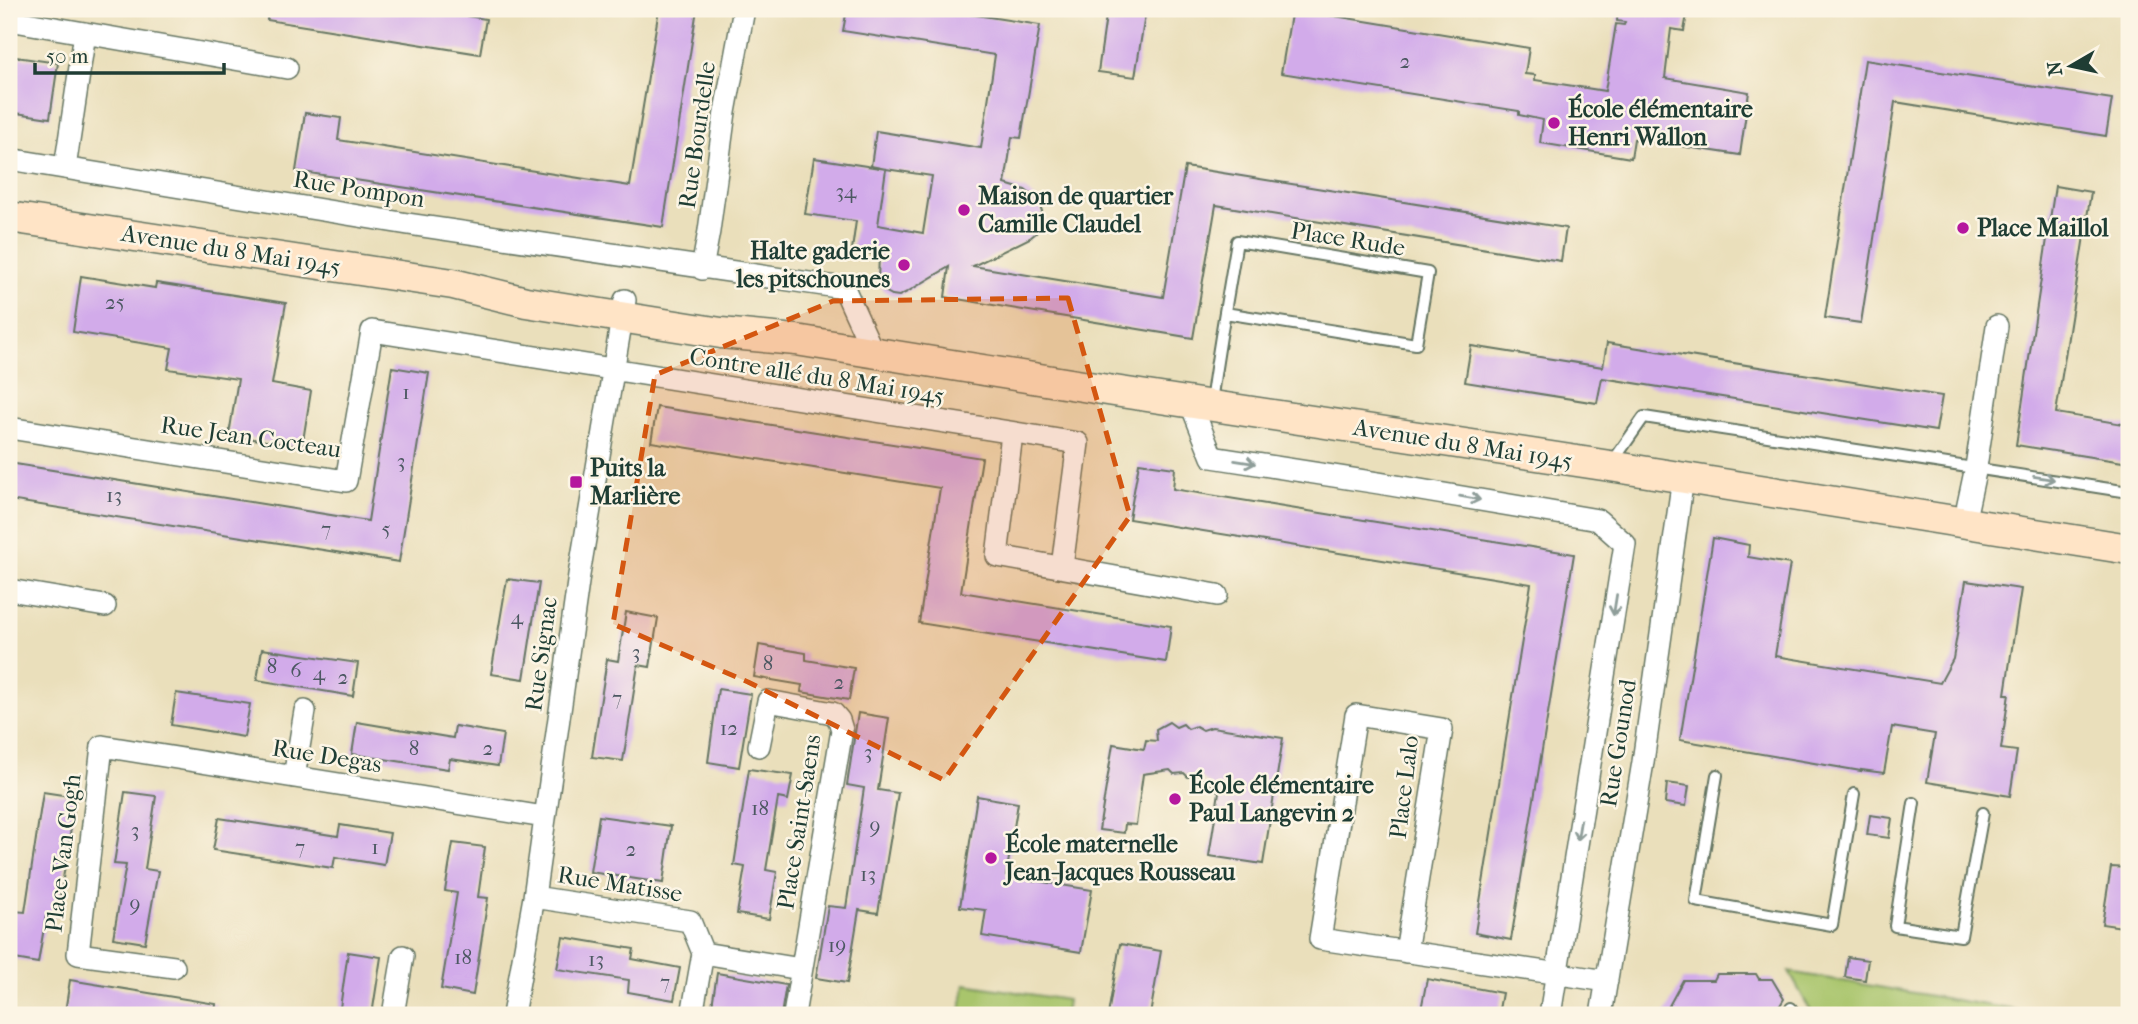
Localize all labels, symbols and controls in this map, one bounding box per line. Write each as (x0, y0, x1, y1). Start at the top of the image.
scale bar (35, 32, 224, 76)
north arrow (2036, 32, 2106, 102)
text: 50 m (46, 44, 89, 68)
house number: 2 (1400, 49, 1411, 73)
street label: Rue Bourdelle (673, 59, 721, 210)
text: N (2043, 59, 2067, 77)
place label: École élémentaire Henri Wallon (1568, 93, 1753, 151)
marker: École élémentaire Henri Wallon (1546, 115, 1562, 131)
street label: Rue Pompon (291, 165, 427, 213)
house number: 34 (835, 179, 857, 203)
place label: Maison de quartier Camille Claudel (978, 182, 1174, 238)
marker: Maison de quartier Camille Claudel (956, 202, 972, 218)
place label: Place Maillol (1977, 214, 2109, 242)
street label: Place Rude (1289, 216, 1407, 262)
street label: Avenue du 8 Mai 1945 (118, 219, 343, 281)
marker: Place Maillol (1955, 220, 1971, 236)
place label: Halte gaderie les pitschounes (735, 237, 890, 293)
marker: Halte gaderie les pitschounes (896, 257, 912, 273)
house number: 25 (105, 290, 125, 314)
street label: Contre allé du 8 Mai 1945 (687, 342, 947, 410)
house number: 1 (402, 380, 410, 404)
street label: Rue Jean Cocteau (159, 410, 343, 464)
street label: Avenue du 8 Mai 1945 (1350, 413, 1575, 475)
house number: 3 (397, 449, 405, 473)
place label: Puits la Marlière (590, 454, 681, 510)
one-way arrow (1233, 456, 1256, 469)
one-way arrow (2032, 472, 2055, 485)
marker: Puits la Marlière (568, 474, 584, 490)
house number: 13 (106, 483, 122, 507)
one-way arrow (1458, 492, 1481, 505)
house number: 7 (321, 517, 331, 541)
house number: 5 (381, 517, 391, 541)
one-way arrow (1608, 593, 1621, 616)
street label: Rue Signac (519, 595, 563, 713)
house number: 4 (511, 605, 524, 629)
house number: 3 (632, 640, 640, 664)
house number: 8 (763, 651, 773, 675)
house number: 8 (267, 654, 277, 678)
house number: 6 (290, 658, 302, 682)
house number: 4 (313, 661, 326, 685)
house number: 2 (338, 665, 349, 689)
house number: 2 (834, 670, 845, 694)
street label: Rue Gounod (1594, 676, 1642, 809)
house number: 7 (612, 686, 622, 710)
house number: 12 (720, 716, 738, 740)
street label: Place Saint-Saens (771, 732, 827, 912)
street label: Rue Degas (270, 734, 384, 778)
street label: Place Lalo (1384, 734, 1424, 840)
house number: 8 (409, 736, 419, 760)
house number: 2 (483, 736, 494, 760)
house number: 3 (864, 740, 872, 764)
place label: École élémentaire Paul Langevin 2 (1189, 769, 1374, 827)
street label: Place Van Gogh (39, 772, 87, 934)
marker: École élémentaire Paul Langevin 2 (1167, 791, 1183, 807)
house number: 18 (751, 796, 769, 820)
house number: 9 (869, 814, 881, 838)
house number: 3 (131, 818, 139, 842)
one-way arrow (1572, 818, 1585, 841)
place label: École maternelle Jean-Jacques Rousseau (1003, 828, 1236, 886)
house number: 7 (295, 835, 305, 859)
house number: 1 (371, 835, 379, 859)
house number: 2 (626, 837, 637, 861)
marker: École maternelle Jean-Jacques Rousseau (983, 850, 999, 866)
street label: Rue Matisse (556, 860, 684, 908)
house number: 13 (860, 862, 876, 886)
house number: 9 (129, 892, 141, 916)
house number: 19 (828, 933, 846, 957)
house number: 18 (454, 945, 472, 969)
house number: 13 (588, 947, 604, 971)
house number: 7 (660, 970, 670, 994)

